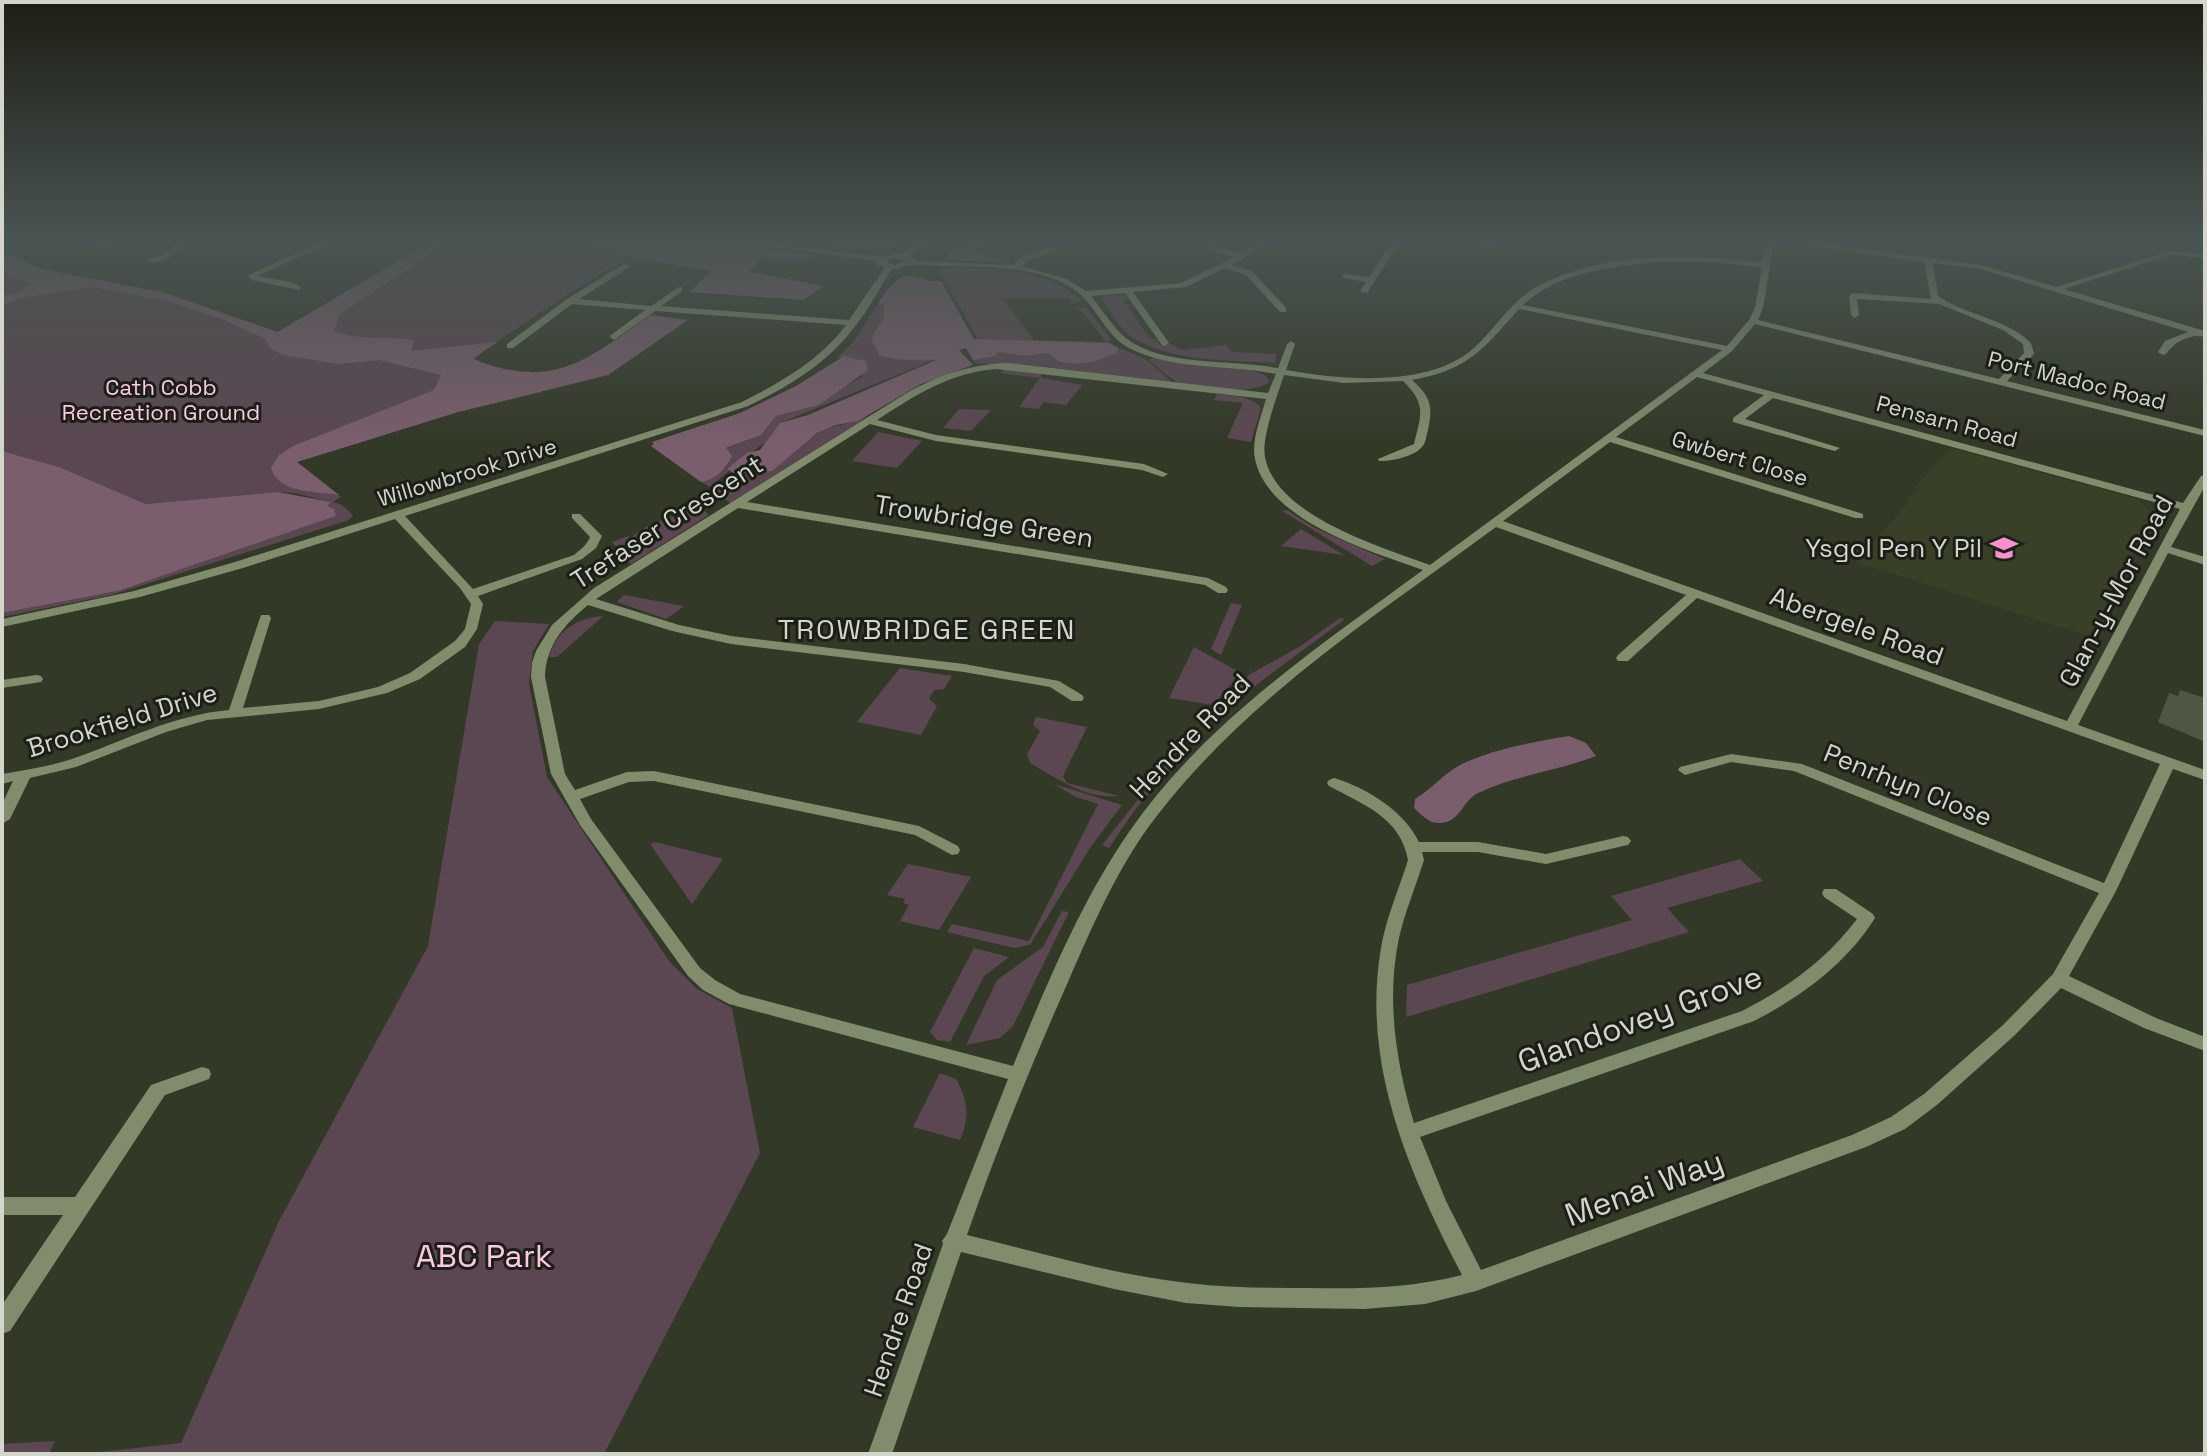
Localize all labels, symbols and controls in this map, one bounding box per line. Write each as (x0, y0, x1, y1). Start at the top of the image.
street label: Port Madoc Road (1985, 344, 2169, 416)
park label: Cath Cobb Recreation Ground (62, 373, 260, 426)
street label: Pensarn Road (1873, 389, 2021, 453)
street label: Gwbert Close (1668, 424, 1812, 492)
street label: Willowbrook Drive (374, 431, 560, 513)
street label: Trefaser Crescent (564, 447, 770, 597)
street label: Trowbridge Green (872, 487, 1096, 555)
street label: Glan-y-Mor Road (2051, 489, 2181, 693)
place label: Ysgol Pen Y Pil (1805, 531, 1982, 565)
school or university icon: Ysgol Pen Y Pil (1989, 533, 2019, 563)
street label: Abergele Road (1766, 579, 1948, 673)
district label: TROWBRIDGE GREEN (778, 611, 1076, 647)
street label: Hendre Road (1122, 667, 1258, 805)
street label: Brookfield Drive (23, 675, 221, 765)
street label: Penrhyn Close (1819, 736, 1997, 834)
street label: Glandovey Grove (1512, 956, 1768, 1082)
street label: Menai Way (1559, 1141, 1729, 1235)
park label: ABC Park (416, 1236, 552, 1276)
street label: Hendre Road (856, 1239, 940, 1401)

